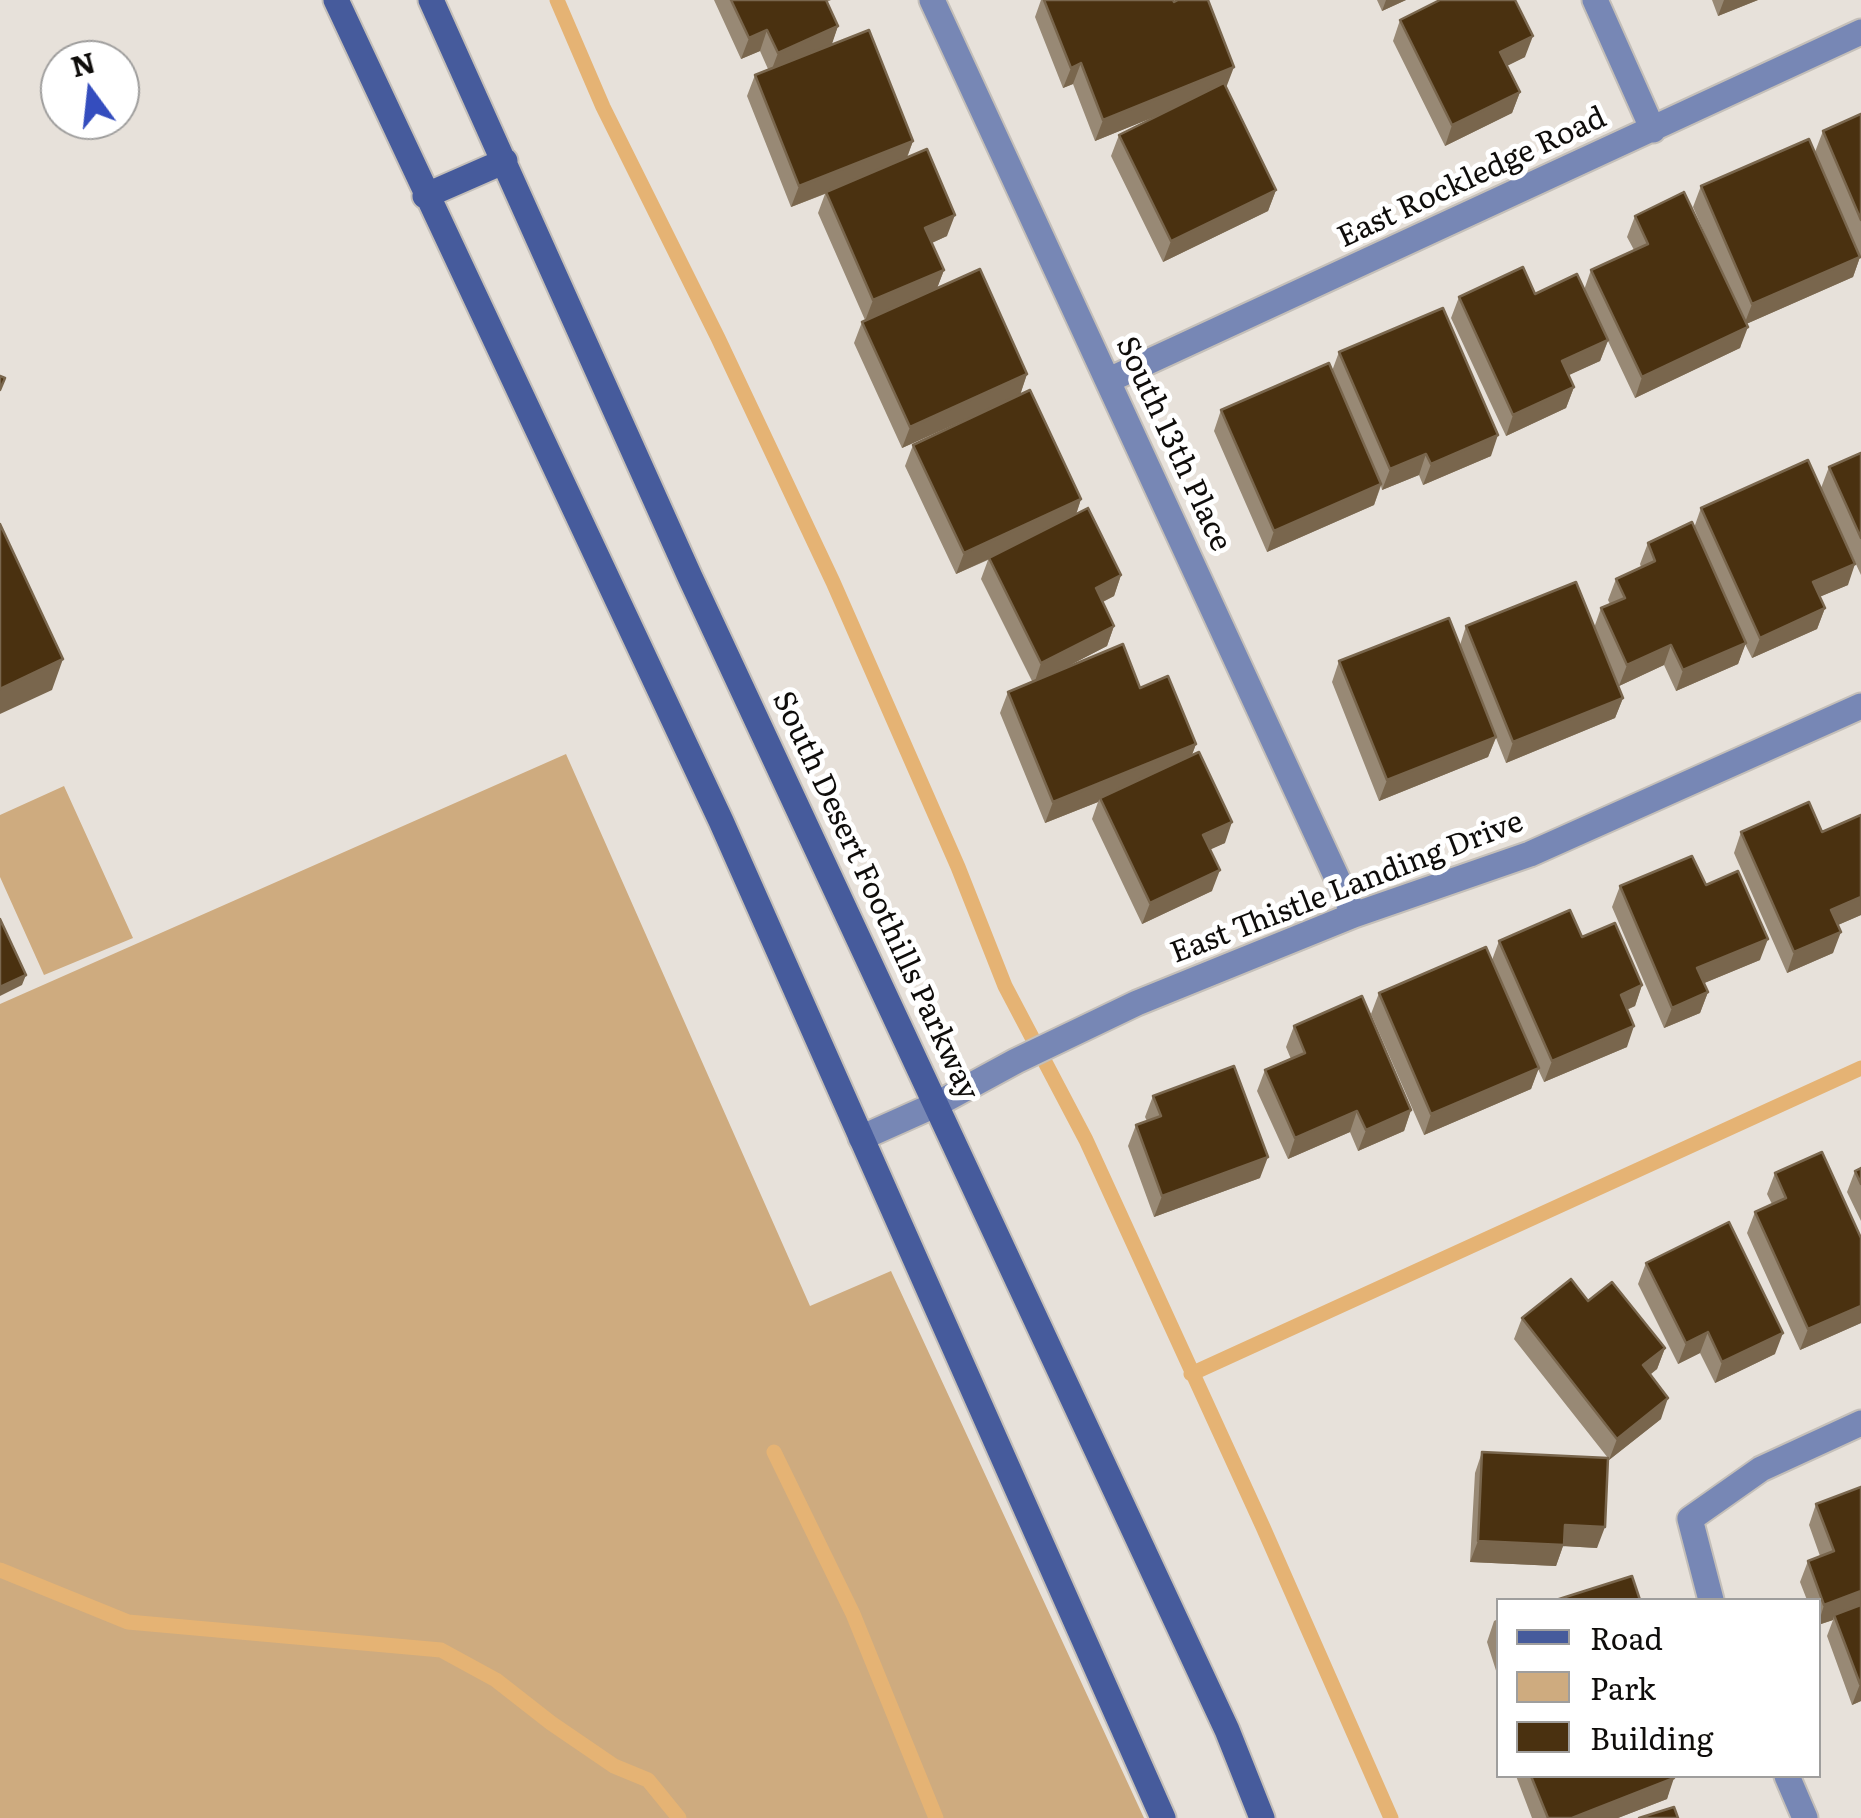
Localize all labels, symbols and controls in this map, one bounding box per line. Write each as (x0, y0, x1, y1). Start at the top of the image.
north arrow (40, 40, 140, 140)
text: N (66, 40, 100, 86)
street label: East Rockledge Road (1332, 100, 1612, 256)
street label: South 13th Place (1108, 331, 1238, 557)
street label: South Desert Foothills Parkway (764, 686, 986, 1106)
street label: East Thistle Landing Drive (1166, 804, 1528, 972)
legend (1496, 1598, 1821, 1778)
text: Road (1590, 1615, 1663, 1659)
text: Park (1590, 1665, 1656, 1709)
text: Building (1590, 1715, 1714, 1759)

